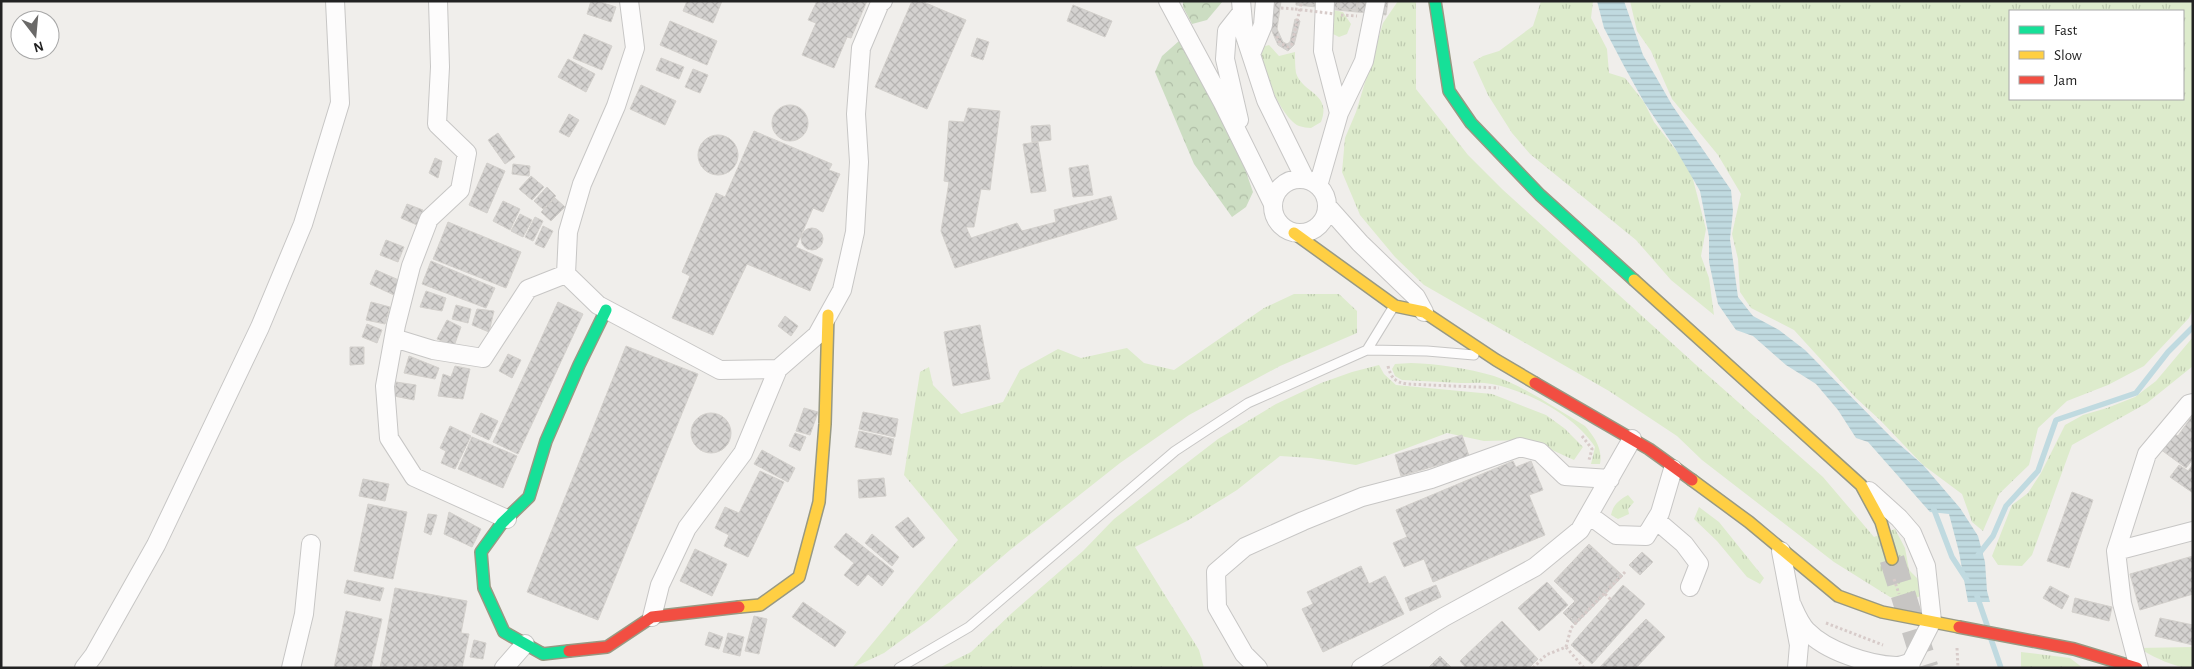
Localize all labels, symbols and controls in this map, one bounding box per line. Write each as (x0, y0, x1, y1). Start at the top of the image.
north arrow (10, 10, 60, 60)
legend (2009, 10, 2184, 100)
text: Fast (2054, 23, 2078, 38)
text: N (32, 38, 45, 55)
text: Slow (2054, 48, 2082, 63)
text: Jam (2054, 73, 2077, 88)

